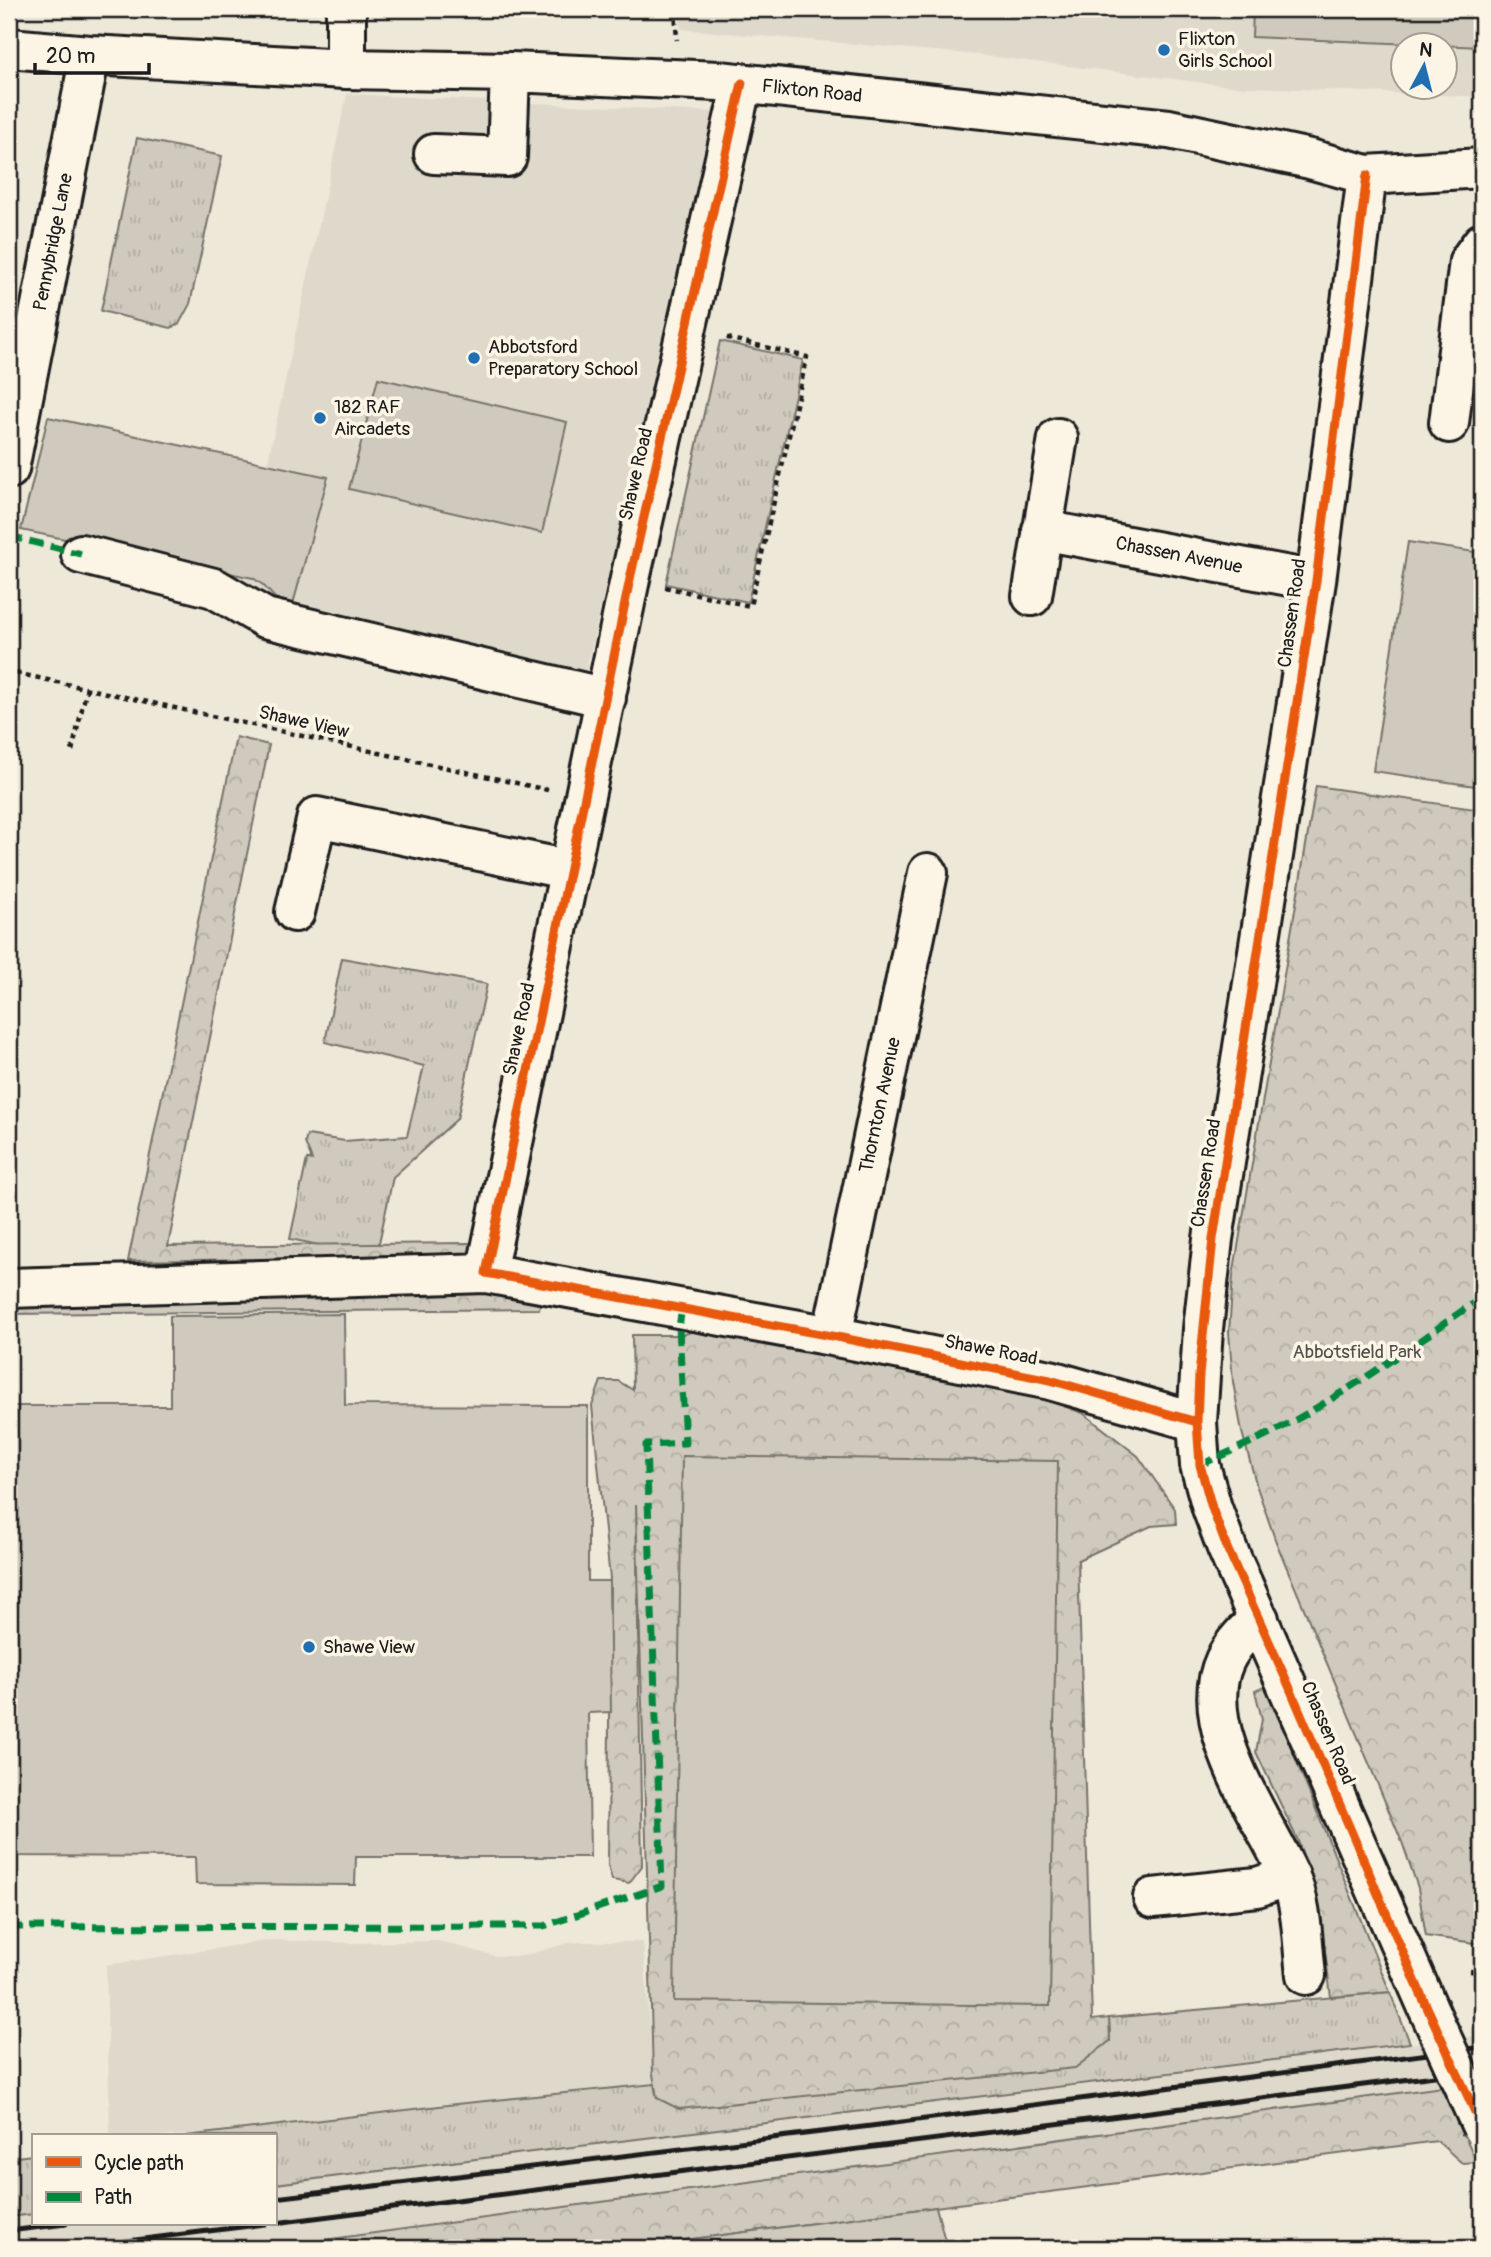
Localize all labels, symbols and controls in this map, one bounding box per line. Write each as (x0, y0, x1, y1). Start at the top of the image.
place label: Flixton Girls School (1178, 27, 1272, 73)
scale bar (35, 32, 149, 76)
north arrow (1390, 32, 1460, 102)
text: N (1418, 37, 1434, 63)
marker: Flixton Girls School (1156, 42, 1172, 58)
text: 20 m (46, 43, 95, 70)
street label: Flixton Road (761, 74, 863, 108)
street label: Pennybridge Lane (28, 171, 78, 313)
place label: Abbotsford Preparatory School (488, 335, 638, 381)
marker: Abbotsford Preparatory School (466, 350, 482, 366)
place label: 182 RAF Aircadets (334, 395, 411, 441)
marker: 182 RAF Aircadets (312, 410, 328, 426)
street label: Shawe Road (614, 425, 658, 523)
street label: Chassen Avenue (1114, 531, 1245, 579)
street label: Chassen Road (1272, 557, 1312, 669)
street label: Shawe View (256, 700, 352, 744)
street label: Shawe Road (497, 980, 541, 1078)
street label: Thornton Avenue (854, 1034, 906, 1175)
street label: Chassen Road (1186, 1117, 1226, 1229)
street label: Shawe Road (942, 1329, 1040, 1371)
park label: Abbotsfield Park (1292, 1340, 1422, 1364)
place label: Shawe View (323, 1635, 415, 1659)
marker: Shawe View (301, 1639, 317, 1655)
street label: Chassen Road (1296, 1678, 1360, 1788)
legend (32, 2134, 276, 2226)
text: Cycle path (94, 2150, 184, 2177)
text: Path (94, 2184, 132, 2211)

